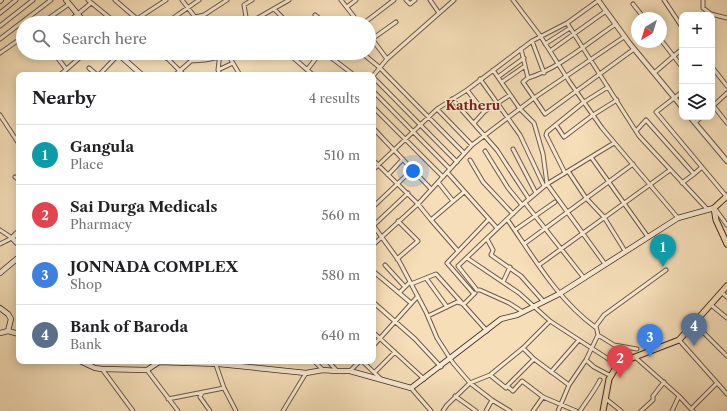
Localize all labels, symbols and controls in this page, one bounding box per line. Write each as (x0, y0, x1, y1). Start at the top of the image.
north arrow (631, 12, 667, 48)
map controls (679, 12, 715, 120)
button: + (679, 12, 715, 48)
search box (16, 16, 376, 60)
icon: search (30, 27, 52, 49)
text: Search here (62, 29, 147, 48)
button: − (679, 48, 715, 84)
button: layers (679, 84, 715, 120)
text: Nearby (32, 88, 96, 108)
text: 4 results (309, 90, 360, 106)
district label: Katheru (446, 97, 501, 113)
text: Gangula (70, 137, 134, 156)
text: 1 (42, 147, 48, 163)
text: 510 m (324, 147, 360, 163)
text: Place (70, 156, 103, 172)
your location (403, 161, 423, 181)
text: Sai Durga Medicals (70, 197, 217, 216)
text: 2 (41, 207, 49, 223)
text: 560 m (322, 207, 360, 223)
text: Pharmacy (70, 216, 132, 232)
pin: 1 (650, 234, 676, 267)
text: JONNADA COMPLEX (70, 257, 238, 276)
text: 3 (41, 267, 49, 283)
text: 580 m (321, 267, 360, 283)
text: Shop (70, 276, 102, 292)
pin: 4 (681, 313, 707, 346)
text: Bank of Baroda (70, 317, 188, 336)
pin: 3 (637, 324, 663, 357)
text: 4 (41, 327, 49, 343)
text: 640 m (321, 327, 360, 343)
text: Bank (70, 336, 102, 352)
pin: 2 (607, 345, 633, 378)

